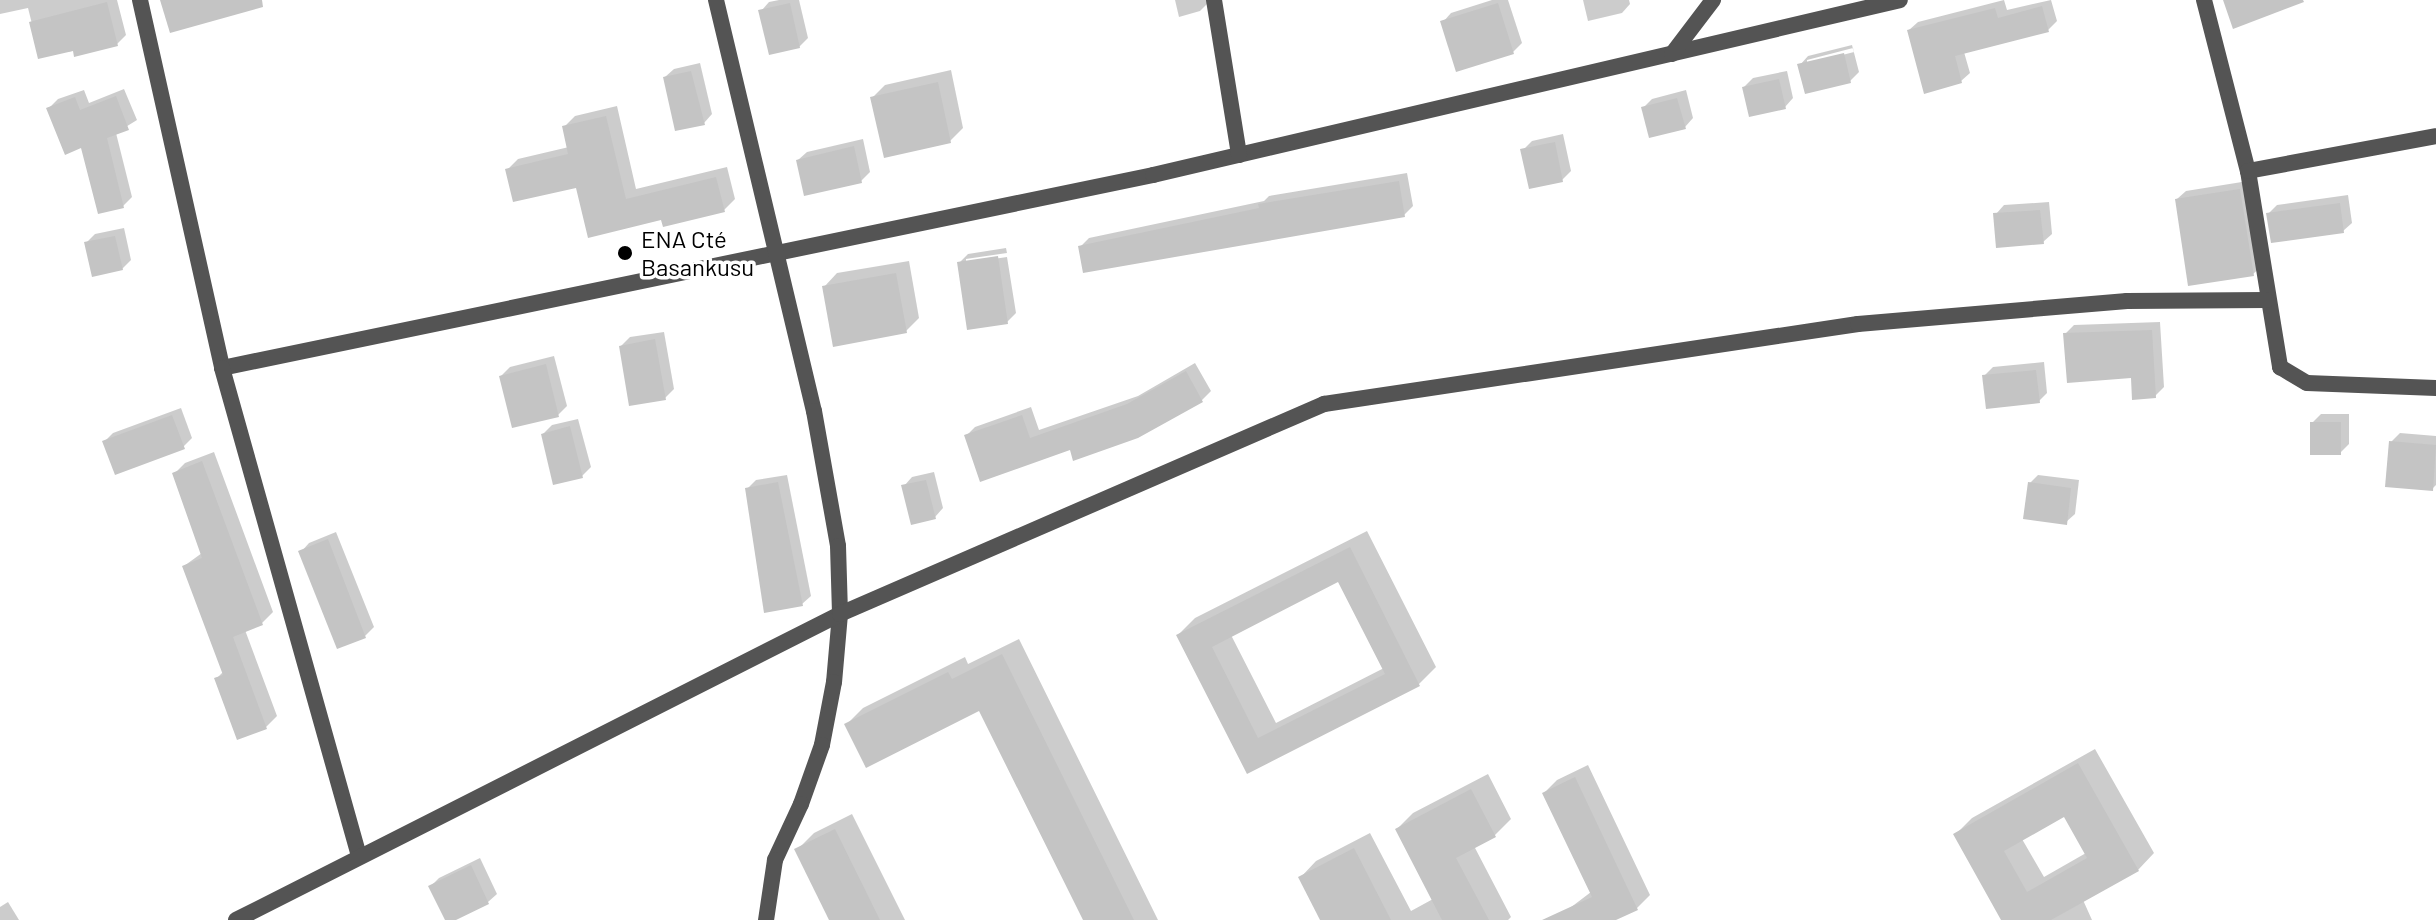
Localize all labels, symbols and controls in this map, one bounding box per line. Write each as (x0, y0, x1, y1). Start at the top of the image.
place label: ENA Cté Basankusu (641, 225, 754, 281)
marker: ENA Cté Basankusu (616, 244, 634, 262)

